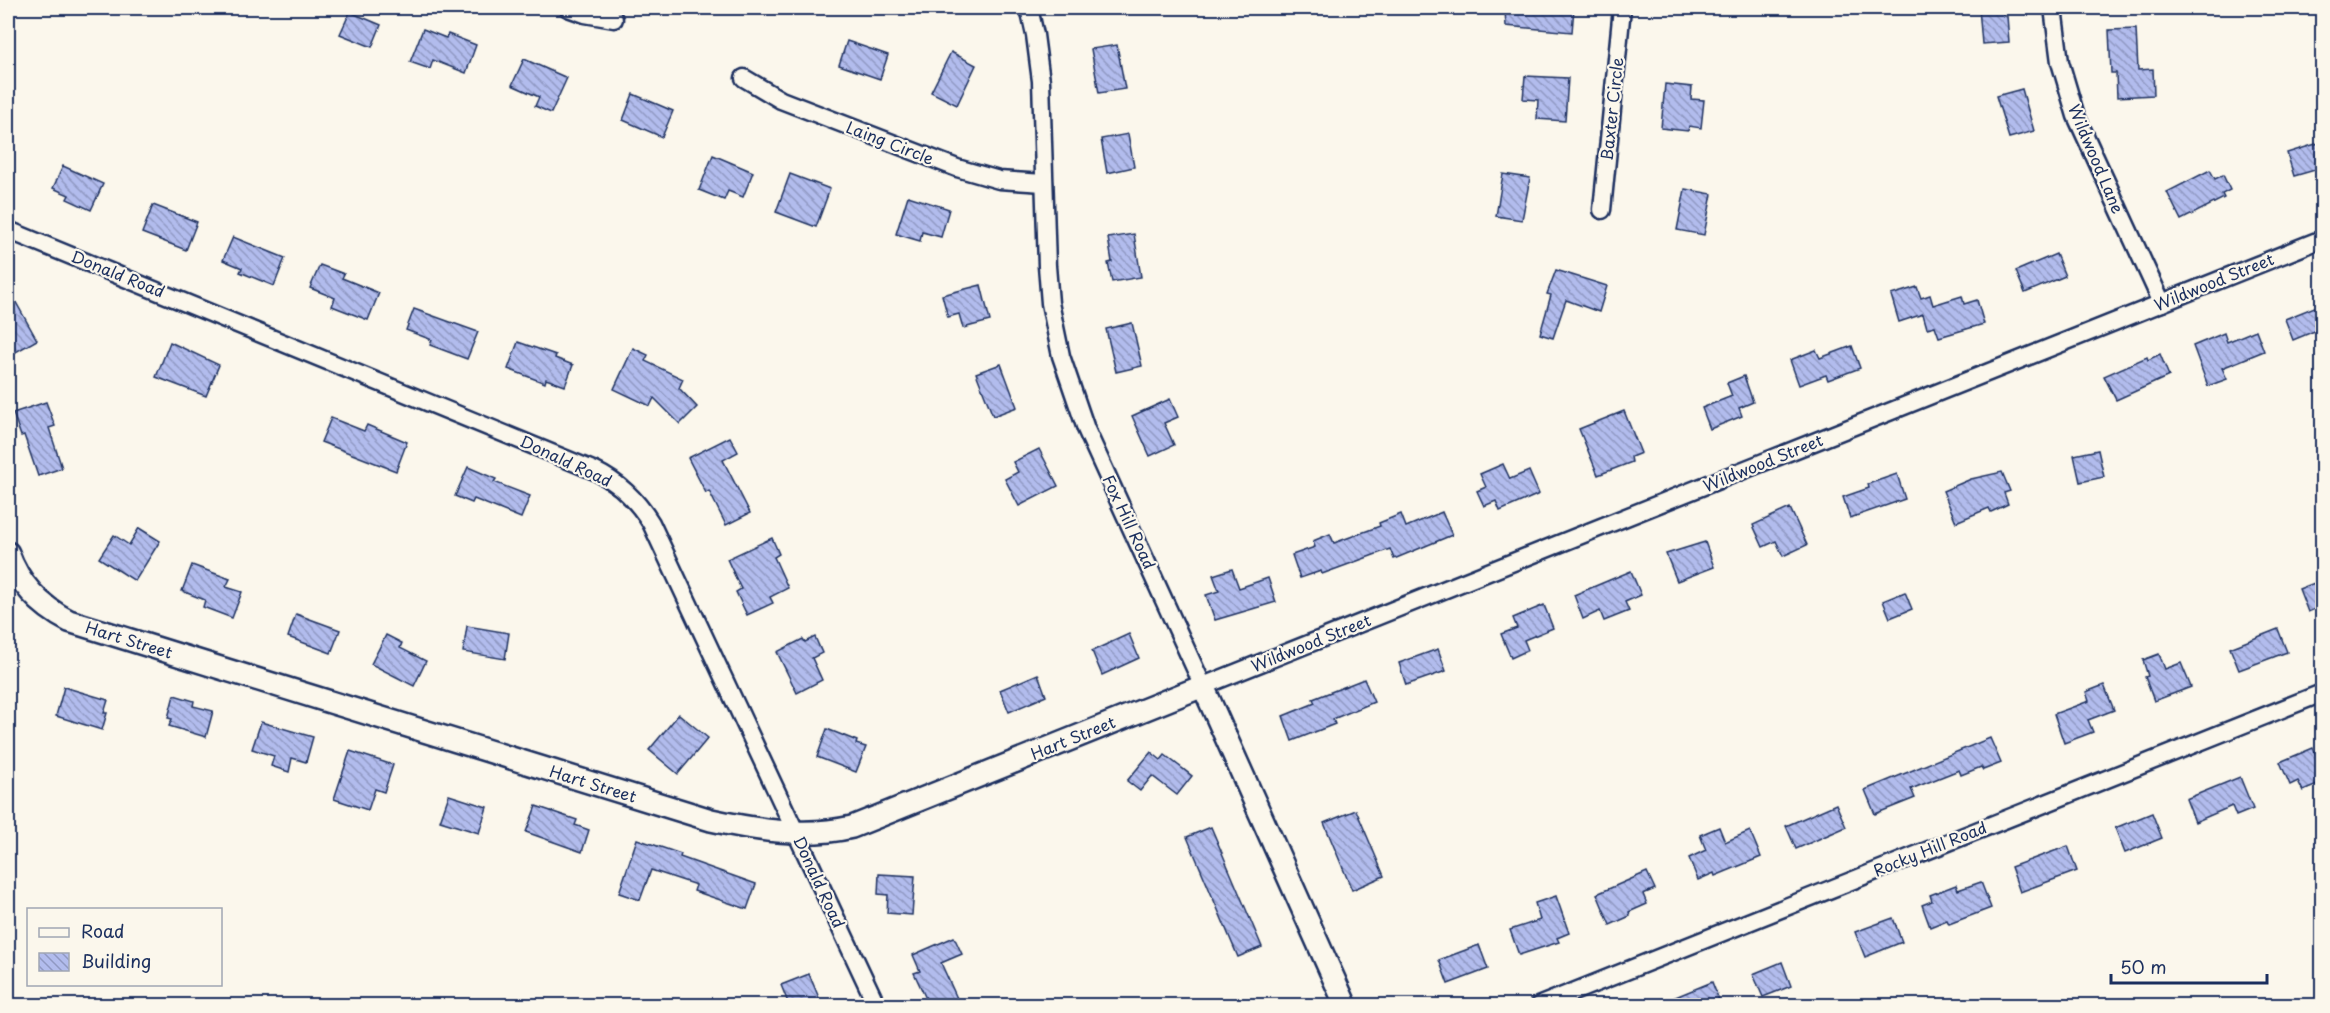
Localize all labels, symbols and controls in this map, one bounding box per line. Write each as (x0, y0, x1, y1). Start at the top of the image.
street label: Baxter Circle (1594, 56, 1628, 162)
street label: Wildwood Lane (2063, 100, 2131, 217)
street label: Laing Circle (843, 114, 938, 170)
street label: Donald Road (68, 243, 169, 303)
street label: Wildwood Street (2150, 246, 2278, 316)
street label: Wildwood Street (1699, 427, 1827, 497)
street label: Donald Road (516, 428, 616, 492)
street label: Fox Hill Road (1098, 470, 1162, 573)
street label: Wildwood Street (1247, 607, 1375, 677)
street label: Hart Street (83, 614, 176, 664)
street label: Hart Street (1027, 709, 1119, 765)
street label: Hart Street (547, 758, 640, 808)
street label: Rocky Hill Road (1869, 814, 1990, 882)
street label: Donald Road (788, 832, 852, 932)
legend (27, 908, 222, 986)
text: Road (81, 917, 125, 944)
text: Building (81, 947, 151, 974)
scale bar (2111, 947, 2267, 985)
text: 50 m (2120, 953, 2167, 980)

